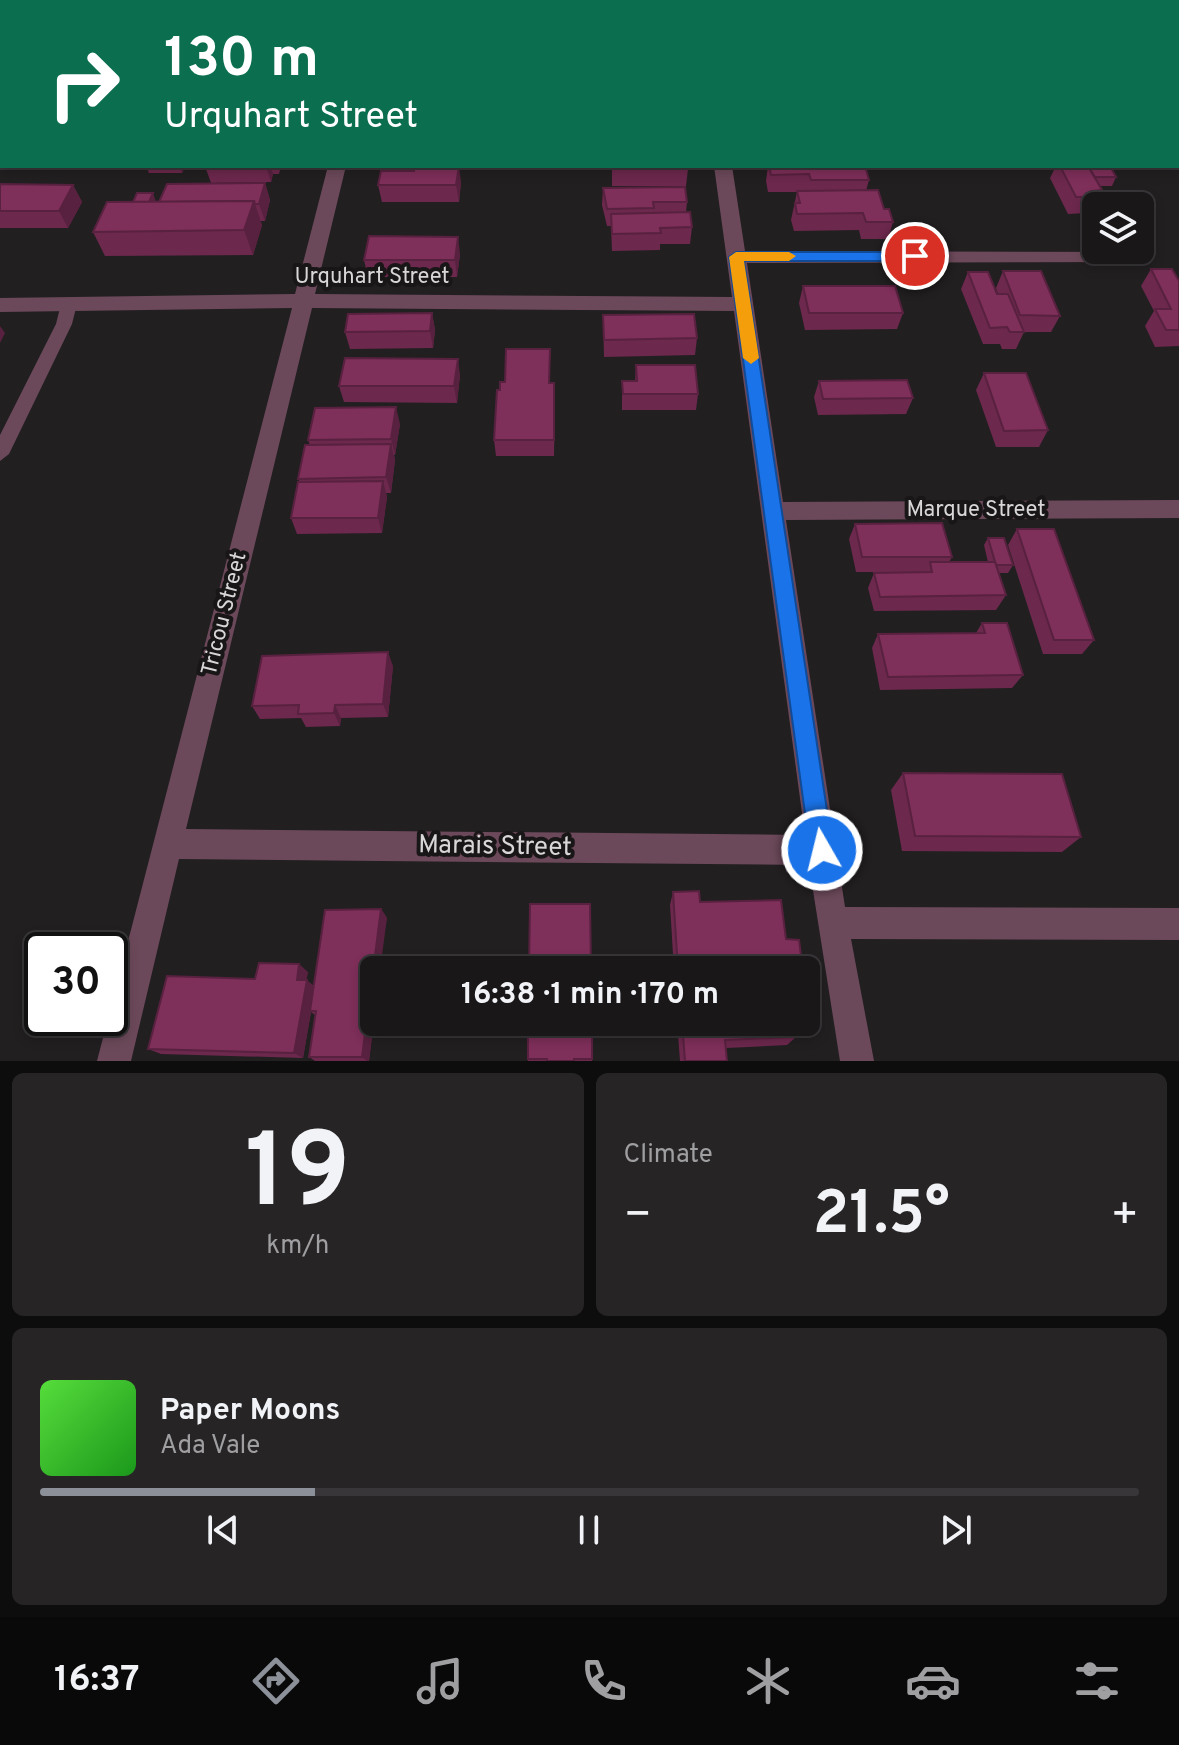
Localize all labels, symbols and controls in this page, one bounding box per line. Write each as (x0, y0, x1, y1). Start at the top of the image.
text: 130 m (164, 26, 319, 96)
icon: right (32, 32, 136, 136)
text: Urquhart Street (164, 95, 418, 141)
map controls (1082, 192, 1154, 264)
button: layers (1082, 192, 1154, 264)
pin (881, 222, 949, 290)
icon: arrive (893, 234, 937, 278)
street label: Urquhart Street (294, 264, 450, 291)
street label: Marque Street (906, 497, 1046, 524)
street label: Tricou Street (197, 549, 253, 679)
position arrow (780, 808, 864, 892)
street label: Marais Street (418, 829, 572, 865)
speed limit sign: 30 (24, 932, 128, 1036)
text: 16:38 · 1 min · 170 m (461, 977, 719, 1014)
text: 19 (245, 1112, 351, 1244)
text: Climate (624, 1139, 713, 1172)
text: 21.5° (813, 1179, 950, 1255)
text: − (624, 1189, 652, 1245)
text: + (1111, 1189, 1139, 1245)
text: km/h (266, 1230, 329, 1263)
text: Paper Moons (160, 1393, 340, 1430)
text: Ada Vale (160, 1430, 260, 1463)
icon: previous (201, 1508, 245, 1552)
icon: pause (567, 1508, 611, 1552)
icon: next (934, 1508, 978, 1552)
icon: directions (248, 1653, 304, 1709)
icon: music (412, 1653, 468, 1709)
icon: phone (576, 1653, 632, 1709)
icon: climate (740, 1653, 796, 1709)
icon: car (905, 1653, 961, 1709)
icon: filters (1069, 1653, 1125, 1709)
text: 16:37 (54, 1658, 140, 1704)

